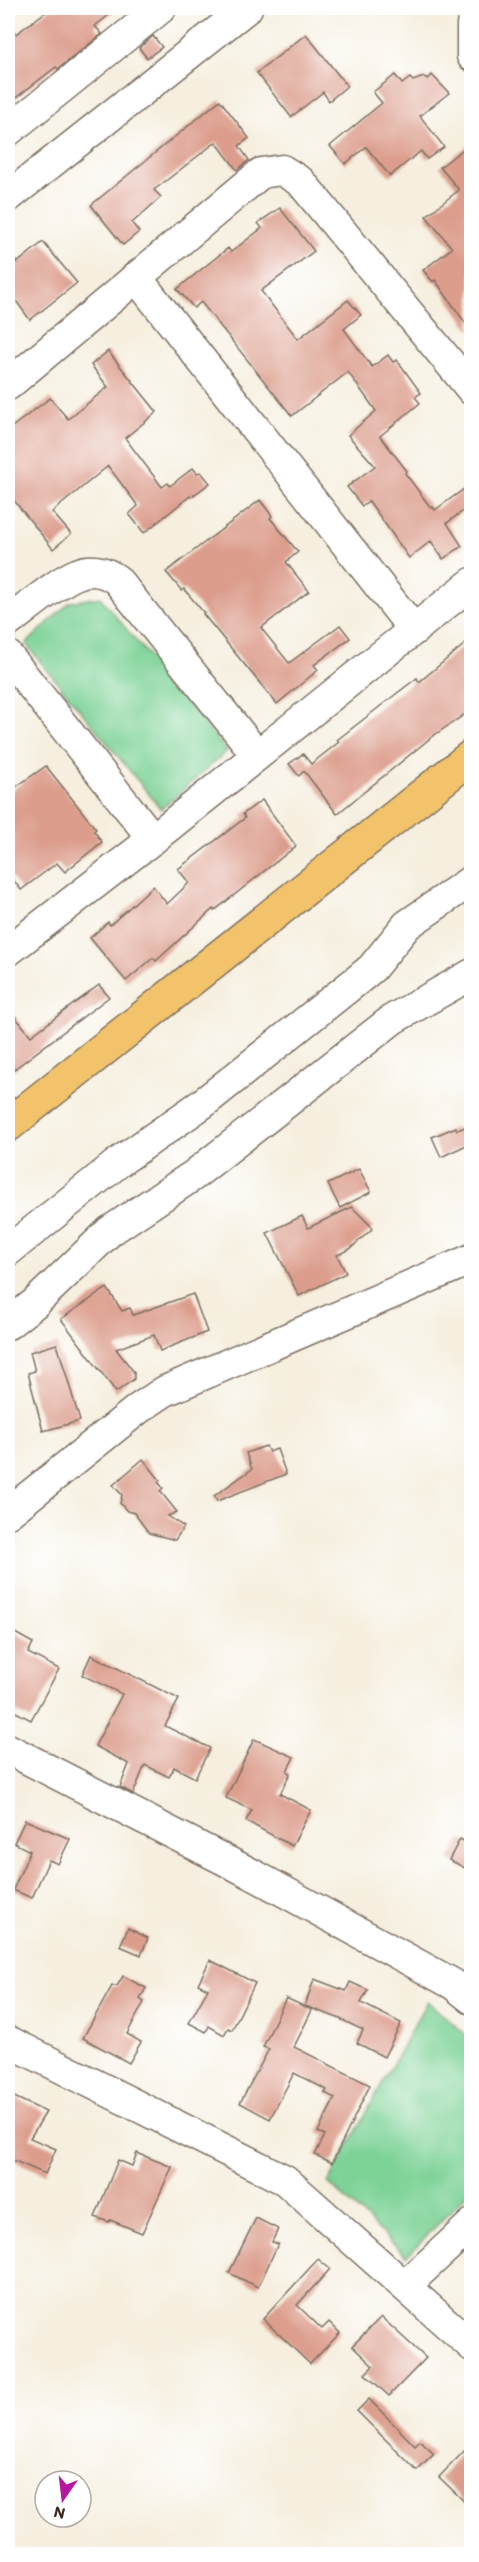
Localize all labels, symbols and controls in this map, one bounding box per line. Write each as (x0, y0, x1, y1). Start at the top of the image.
north arrow (33, 2469, 93, 2529)
text: N (52, 2503, 67, 2524)

